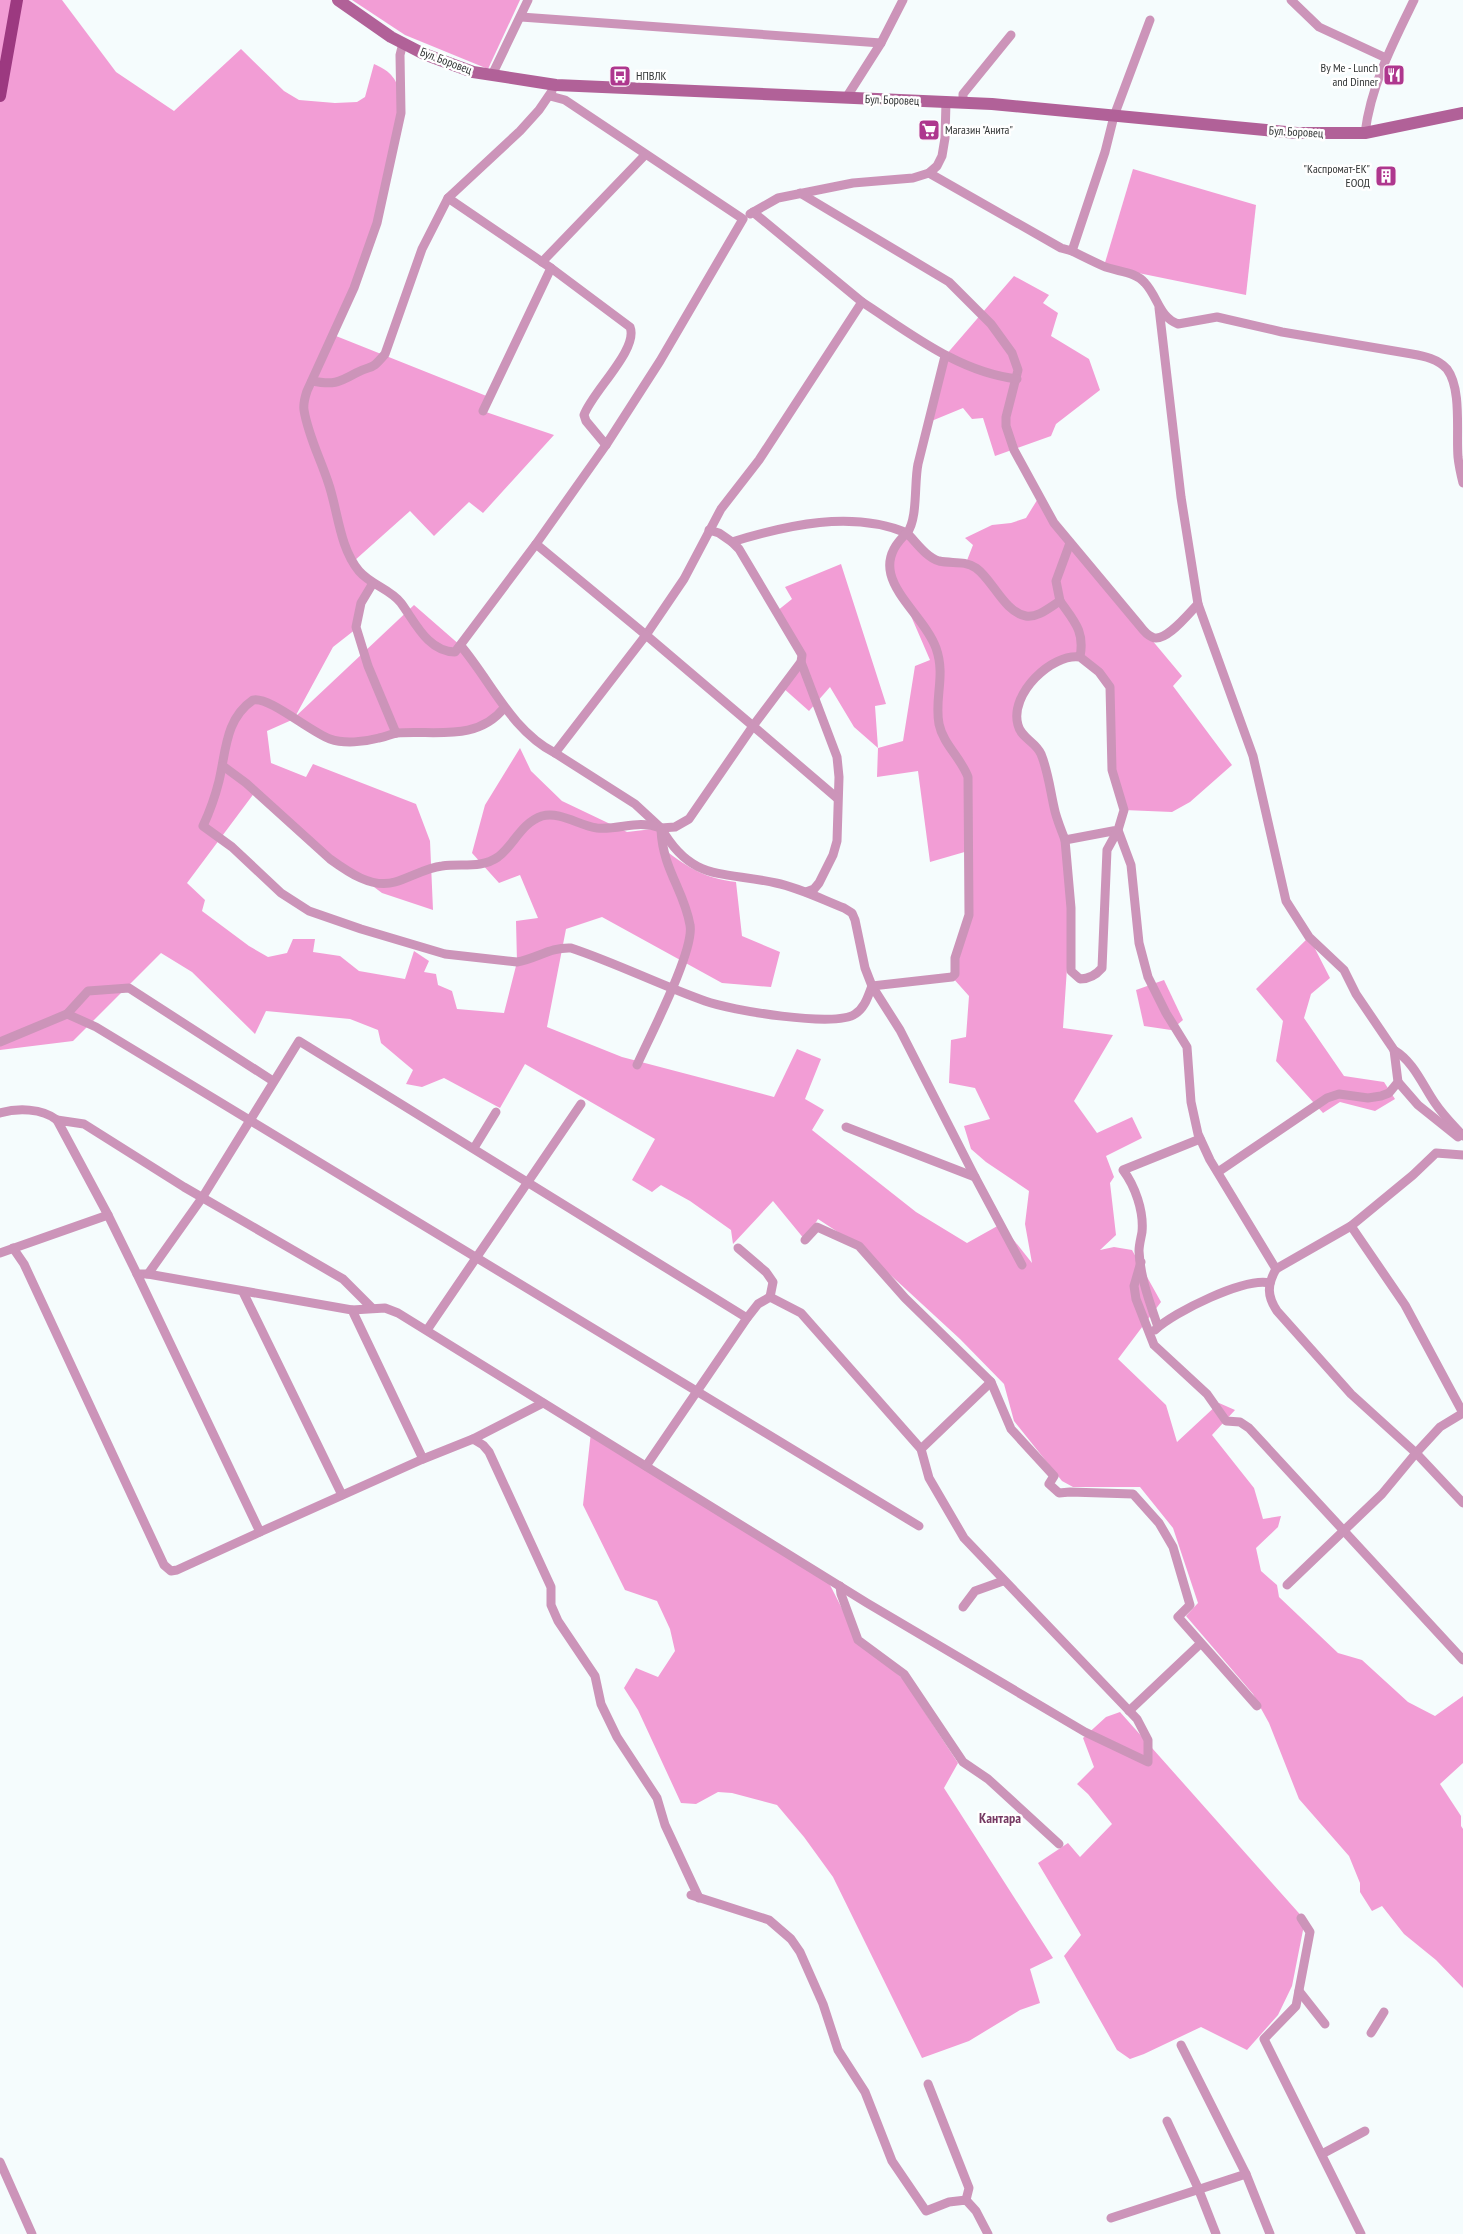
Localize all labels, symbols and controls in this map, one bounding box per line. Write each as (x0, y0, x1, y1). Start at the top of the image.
street label: Бул. Боровец (418, 44, 475, 78)
place label: By Me - Lunch and Dinner (1321, 60, 1379, 89)
restaurant icon: By Me - Lunch and Dinner (1382, 63, 1406, 87)
bus stop icon: НПВЛК (608, 64, 632, 88)
place label: НПВЛК (636, 68, 666, 83)
street label: Бул. Боровец (865, 91, 920, 108)
supermarket icon: Магазин "Анита" (917, 118, 941, 142)
place label: Магазин "Анита" (945, 122, 1013, 137)
street label: Бул. Боровец (1268, 123, 1324, 140)
place label: "Каспромат-ЕК" ЕООД (1304, 161, 1370, 190)
building icon: "Каспромат-ЕК" ЕООД (1374, 164, 1398, 188)
district label: Кантара (979, 1809, 1021, 1827)

